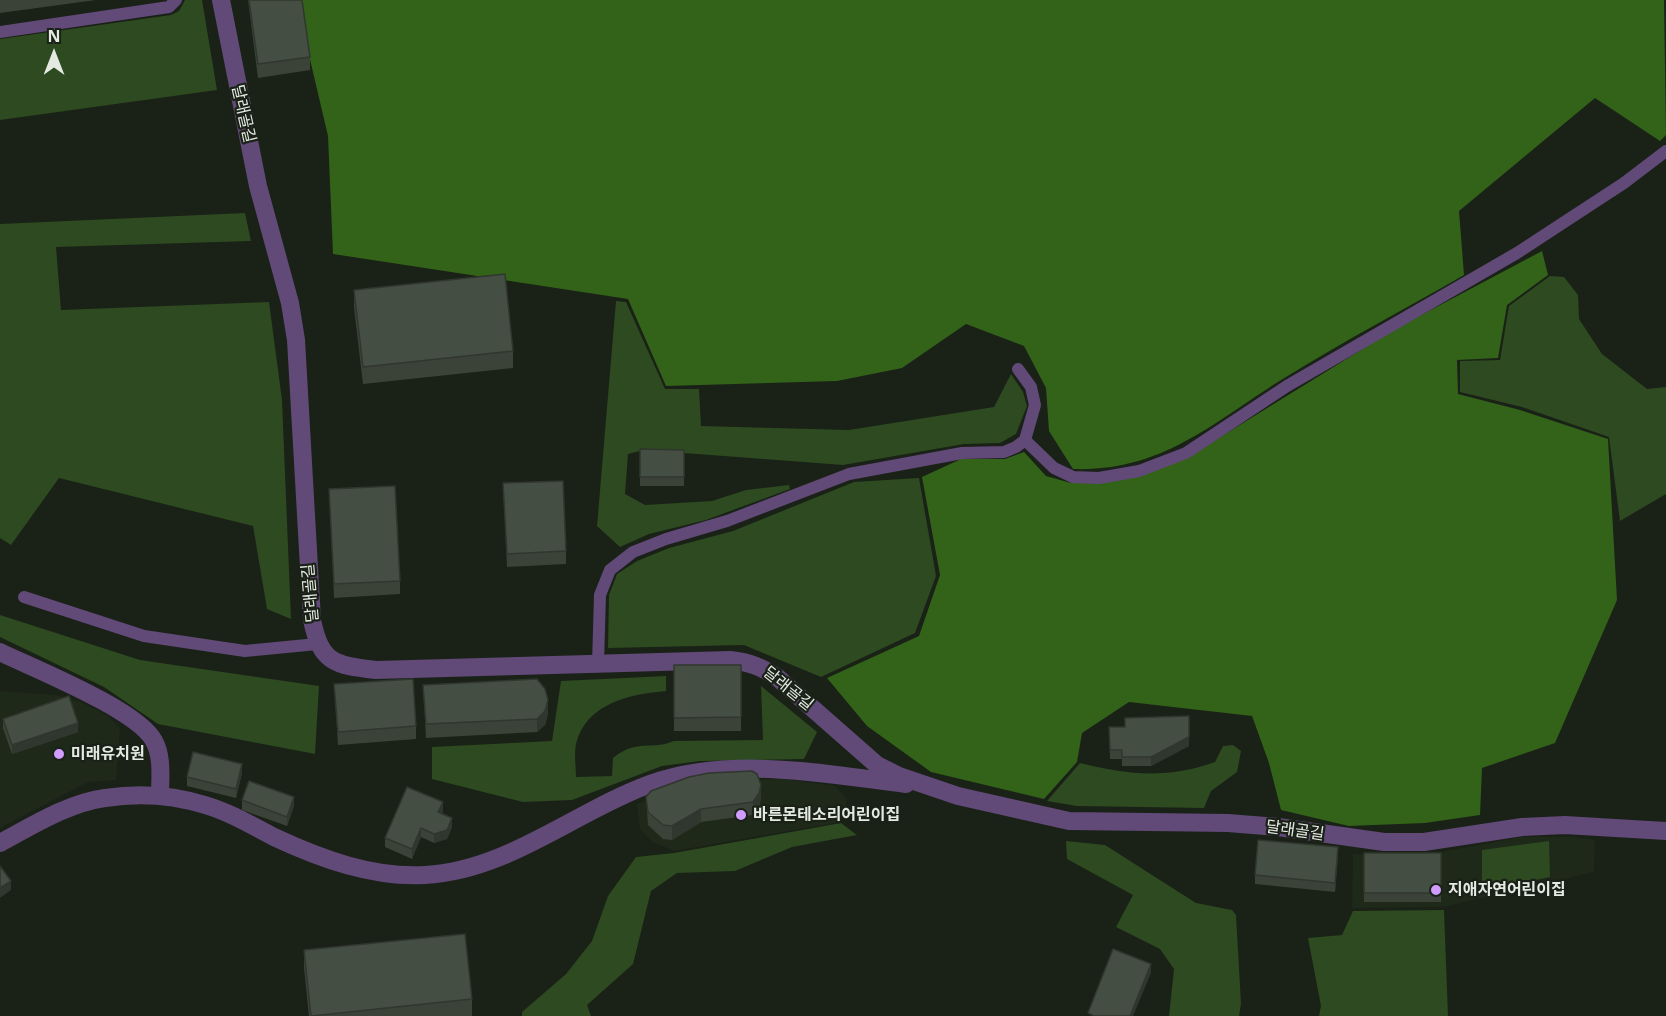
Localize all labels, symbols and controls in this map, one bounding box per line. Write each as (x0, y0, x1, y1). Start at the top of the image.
north arrow (24, 24, 84, 84)
text: N (47, 25, 61, 47)
street label: 달래골길 (227, 83, 259, 145)
street label: 달래골길 (299, 563, 323, 623)
street label: 달래골길 (759, 663, 817, 715)
place label: 미래유치원 (71, 744, 145, 764)
marker: 미래유치원 (52, 747, 66, 761)
place label: 바른몬테소리어린이집 (753, 805, 900, 825)
marker: 바른몬테소리어린이집 (734, 808, 748, 822)
street label: 달래골길 (1265, 817, 1325, 845)
place label: 지애자연어린이집 (1448, 880, 1566, 900)
marker: 지애자연어린이집 (1429, 883, 1443, 897)

